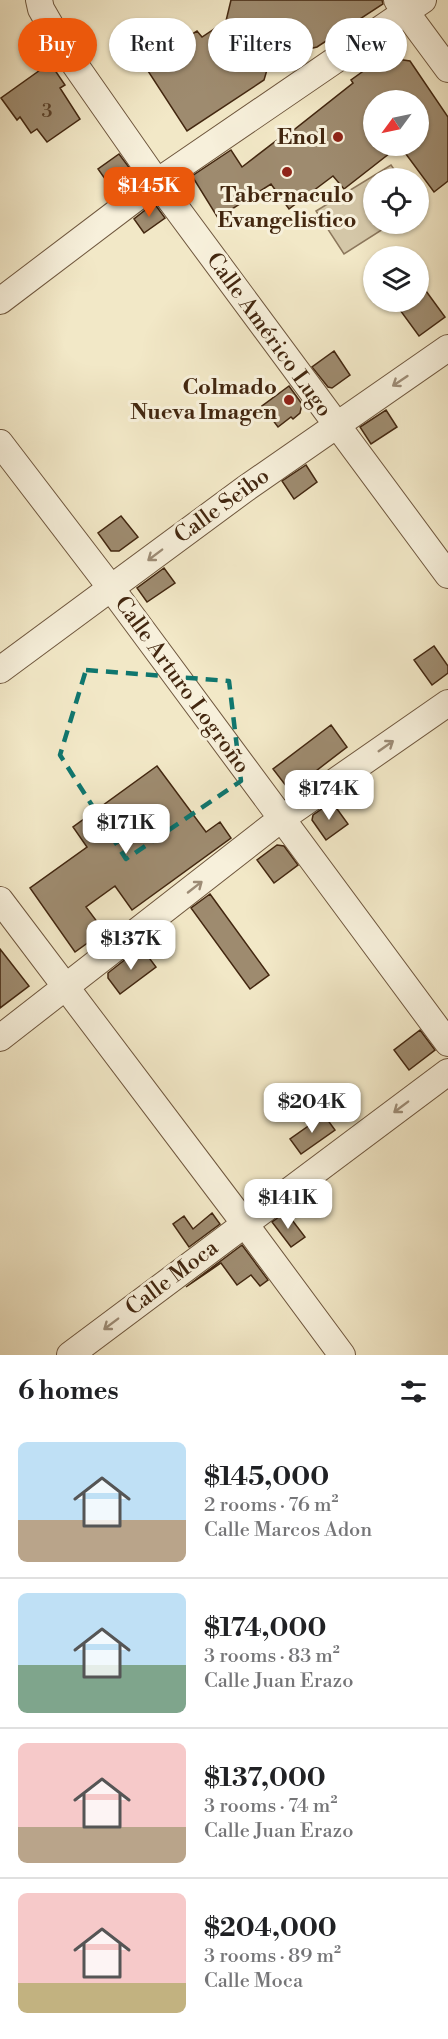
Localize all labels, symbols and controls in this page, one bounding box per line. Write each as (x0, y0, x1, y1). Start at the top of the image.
chip: Buy (18, 18, 97, 72)
chip: Rent (109, 18, 196, 72)
chip: Filters (208, 18, 313, 72)
chip: New (325, 18, 407, 72)
north arrow (363, 90, 429, 156)
map controls (363, 90, 429, 312)
house number: 3 (41, 99, 53, 124)
place label: Enol (277, 124, 326, 151)
marker: Enol (331, 130, 345, 144)
marker: Tabernaculo Evangelistico (280, 165, 294, 179)
pin: $145K (107, 167, 191, 218)
button: locate (363, 168, 429, 234)
text: $145K (118, 174, 180, 199)
place label: Tabernaculo Evangelistico (217, 182, 357, 234)
button: layers (363, 246, 429, 312)
street label: Calle Américo Lugo (200, 248, 338, 422)
place label: Colmado Nueva Imagen (130, 374, 277, 426)
one-way arrow (392, 375, 408, 387)
marker: Colmado Nueva Imagen (282, 393, 296, 407)
street label: Calle Seibo (169, 463, 275, 549)
one-way arrow (148, 549, 164, 561)
street label: Calle Arturo Logroño (109, 591, 255, 779)
one-way arrow (377, 740, 393, 752)
pin: $174K (287, 770, 371, 821)
text: $174K (299, 777, 359, 802)
pin: $171K (84, 804, 168, 855)
text: $171K (97, 811, 155, 836)
one-way arrow (187, 880, 203, 893)
pin: $137K (89, 920, 173, 971)
text: $137K (100, 927, 162, 952)
pin: $204K (270, 1083, 354, 1134)
text: $204K (278, 1090, 346, 1115)
one-way arrow (394, 1101, 410, 1113)
pin: $141K (246, 1179, 330, 1230)
text: $141K (258, 1186, 318, 1211)
street label: Calle Moca (120, 1234, 224, 1322)
one-way arrow (103, 1318, 119, 1331)
text: 6 homes (18, 1375, 119, 1407)
icon: filters (397, 1375, 430, 1408)
text: $145,000 (204, 1461, 329, 1493)
icon: home (66, 1466, 138, 1538)
text: 2 rooms · 76 m² (204, 1493, 338, 1518)
text: Calle Marcos Adon (204, 1518, 372, 1543)
text: $174,000 (204, 1612, 326, 1644)
icon: home (66, 1617, 138, 1689)
text: 3 rooms · 83 m² (204, 1644, 340, 1669)
text: Calle Juan Erazo (204, 1669, 353, 1694)
text: $137,000 (204, 1762, 326, 1794)
icon: home (66, 1767, 138, 1839)
text: 3 rooms · 74 m² (204, 1794, 337, 1819)
text: Calle Juan Erazo (204, 1819, 353, 1844)
text: $204,000 (204, 1912, 337, 1944)
icon: home (66, 1917, 138, 1989)
text: 3 rooms · 89 m² (204, 1944, 341, 1969)
text: Calle Moca (204, 1969, 303, 1994)

